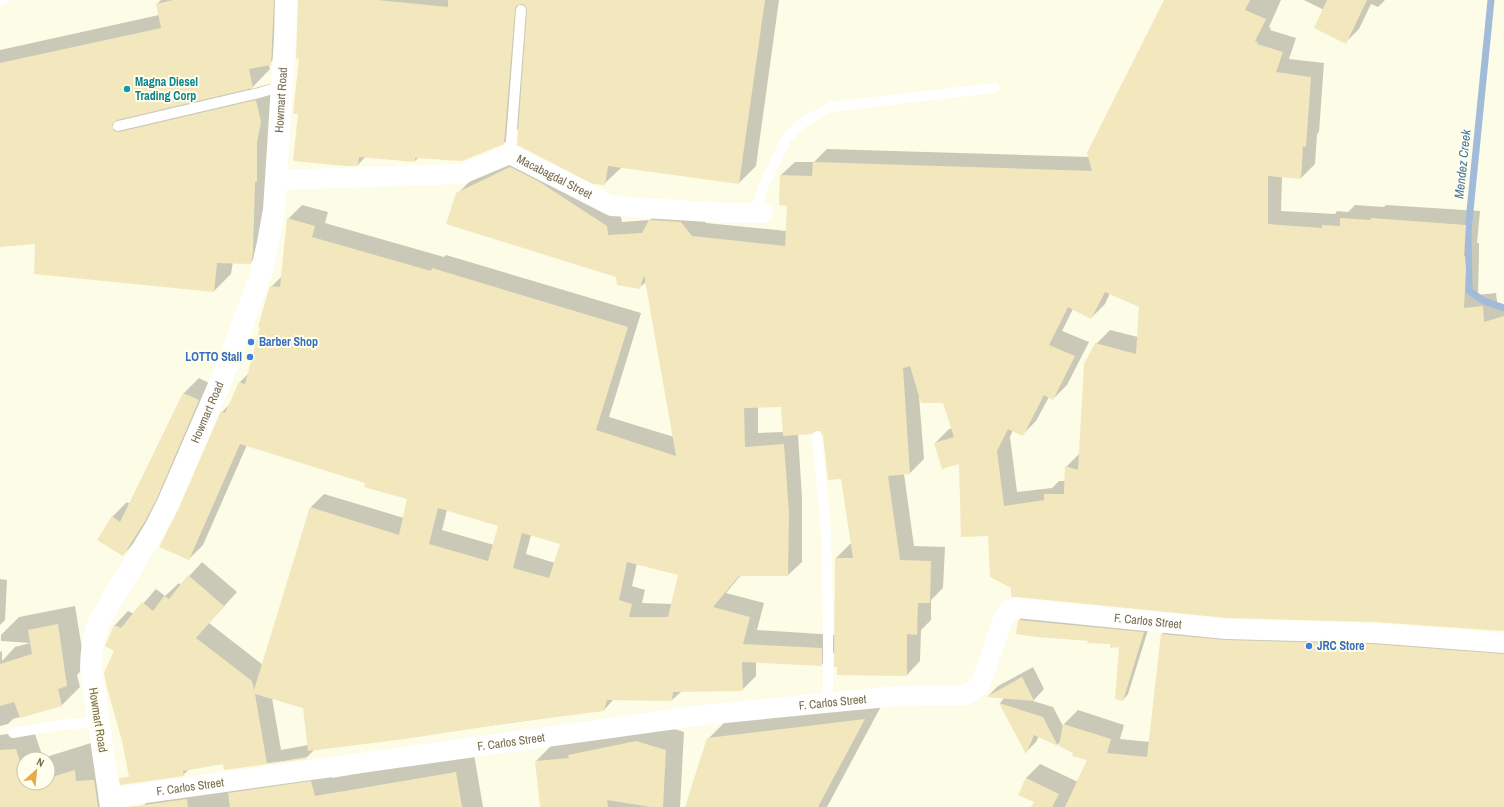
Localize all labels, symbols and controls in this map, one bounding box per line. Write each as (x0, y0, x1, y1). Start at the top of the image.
street label: Howmart Road (271, 67, 291, 133)
place label: Magna Diesel Trading Corp (135, 74, 198, 104)
marker: Magna Diesel Trading Corp (122, 84, 132, 94)
water label: Mendez Creek (1450, 128, 1475, 199)
street label: Macabagdal Street (514, 151, 595, 203)
place label: Barber Shop (259, 334, 318, 350)
marker: Barber Shop (246, 337, 256, 347)
place label: LOTTO Stall (185, 349, 242, 365)
marker: LOTTO Stall (245, 352, 255, 362)
street label: Howmart Road (187, 379, 228, 446)
street label: F. Carlos Street (1113, 610, 1183, 633)
place label: JRC Store (1317, 638, 1365, 654)
marker: JRC Store (1304, 641, 1314, 651)
street label: Howmart Road (85, 686, 111, 754)
street label: F. Carlos Street (798, 691, 867, 714)
street label: F. Carlos Street (476, 729, 546, 755)
north arrow (16, 751, 56, 791)
text: N (34, 754, 47, 770)
street label: F. Carlos Street (155, 774, 225, 799)

